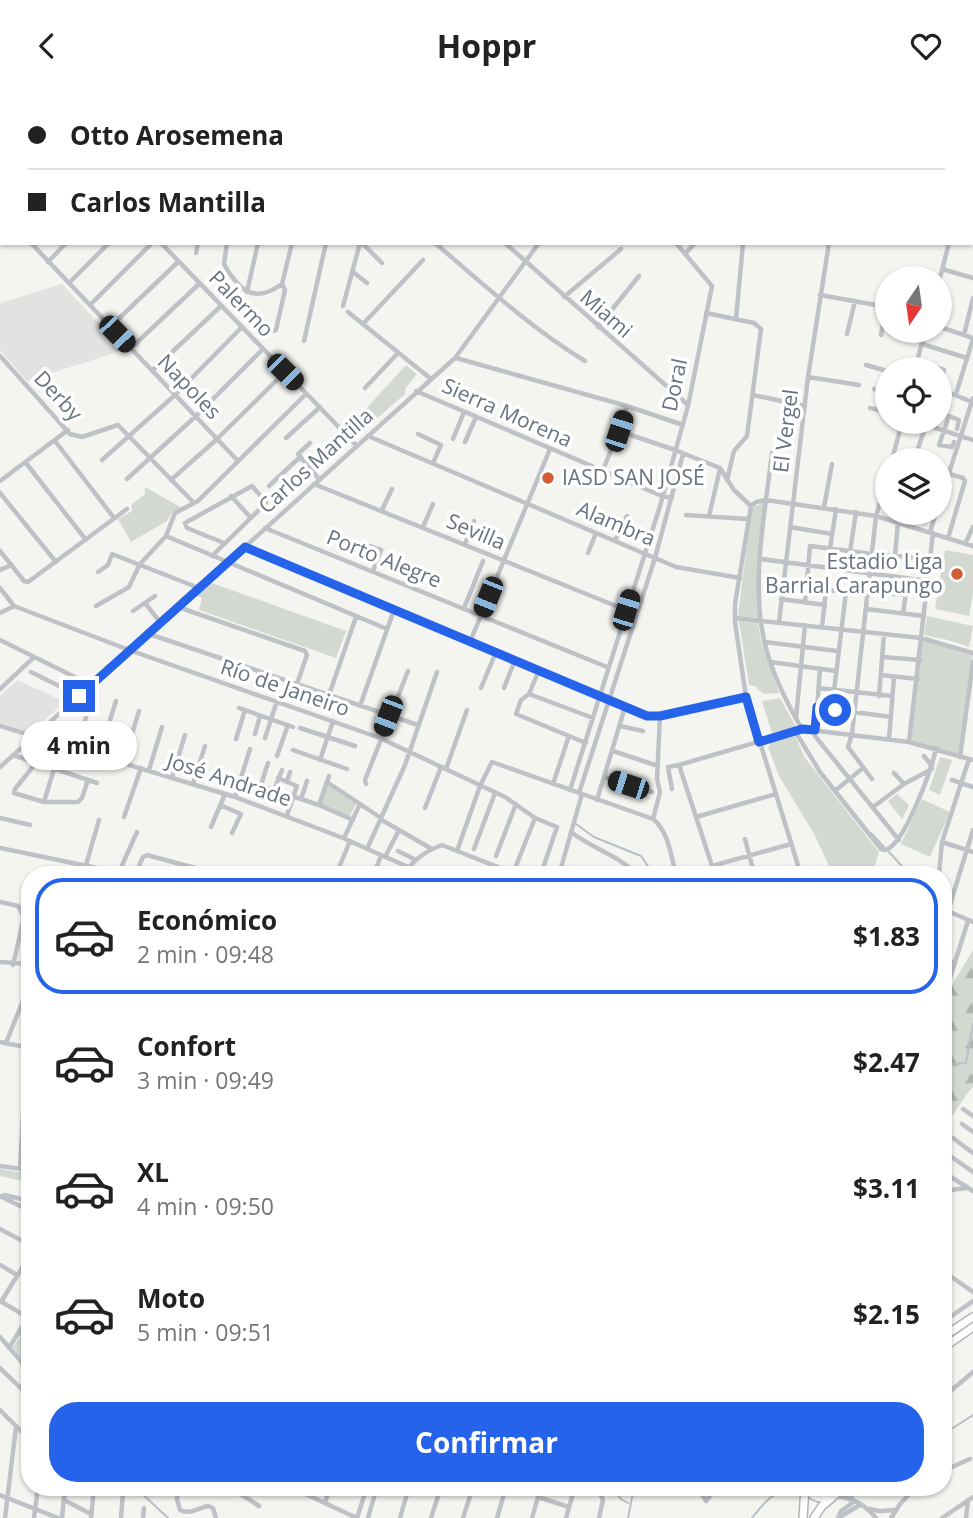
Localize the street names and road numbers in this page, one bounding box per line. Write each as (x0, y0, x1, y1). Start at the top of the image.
street label: Palermo (203, 264, 280, 343)
street label: Miami (575, 283, 639, 344)
street label: Napoles (152, 348, 228, 425)
street label: Doral (655, 356, 693, 414)
street label: Derby (28, 364, 89, 427)
street label: Sierra Morena (438, 371, 577, 453)
street label: El Vergel (766, 388, 804, 474)
street label: Carlos Mantilla (252, 401, 379, 519)
street label: Alambra (573, 494, 660, 552)
street label: Sevilla (443, 506, 510, 556)
street label: Porto Alegre (323, 522, 446, 594)
street label: Río de Janeiro (217, 652, 354, 722)
street label: José Andrade (162, 745, 295, 812)

